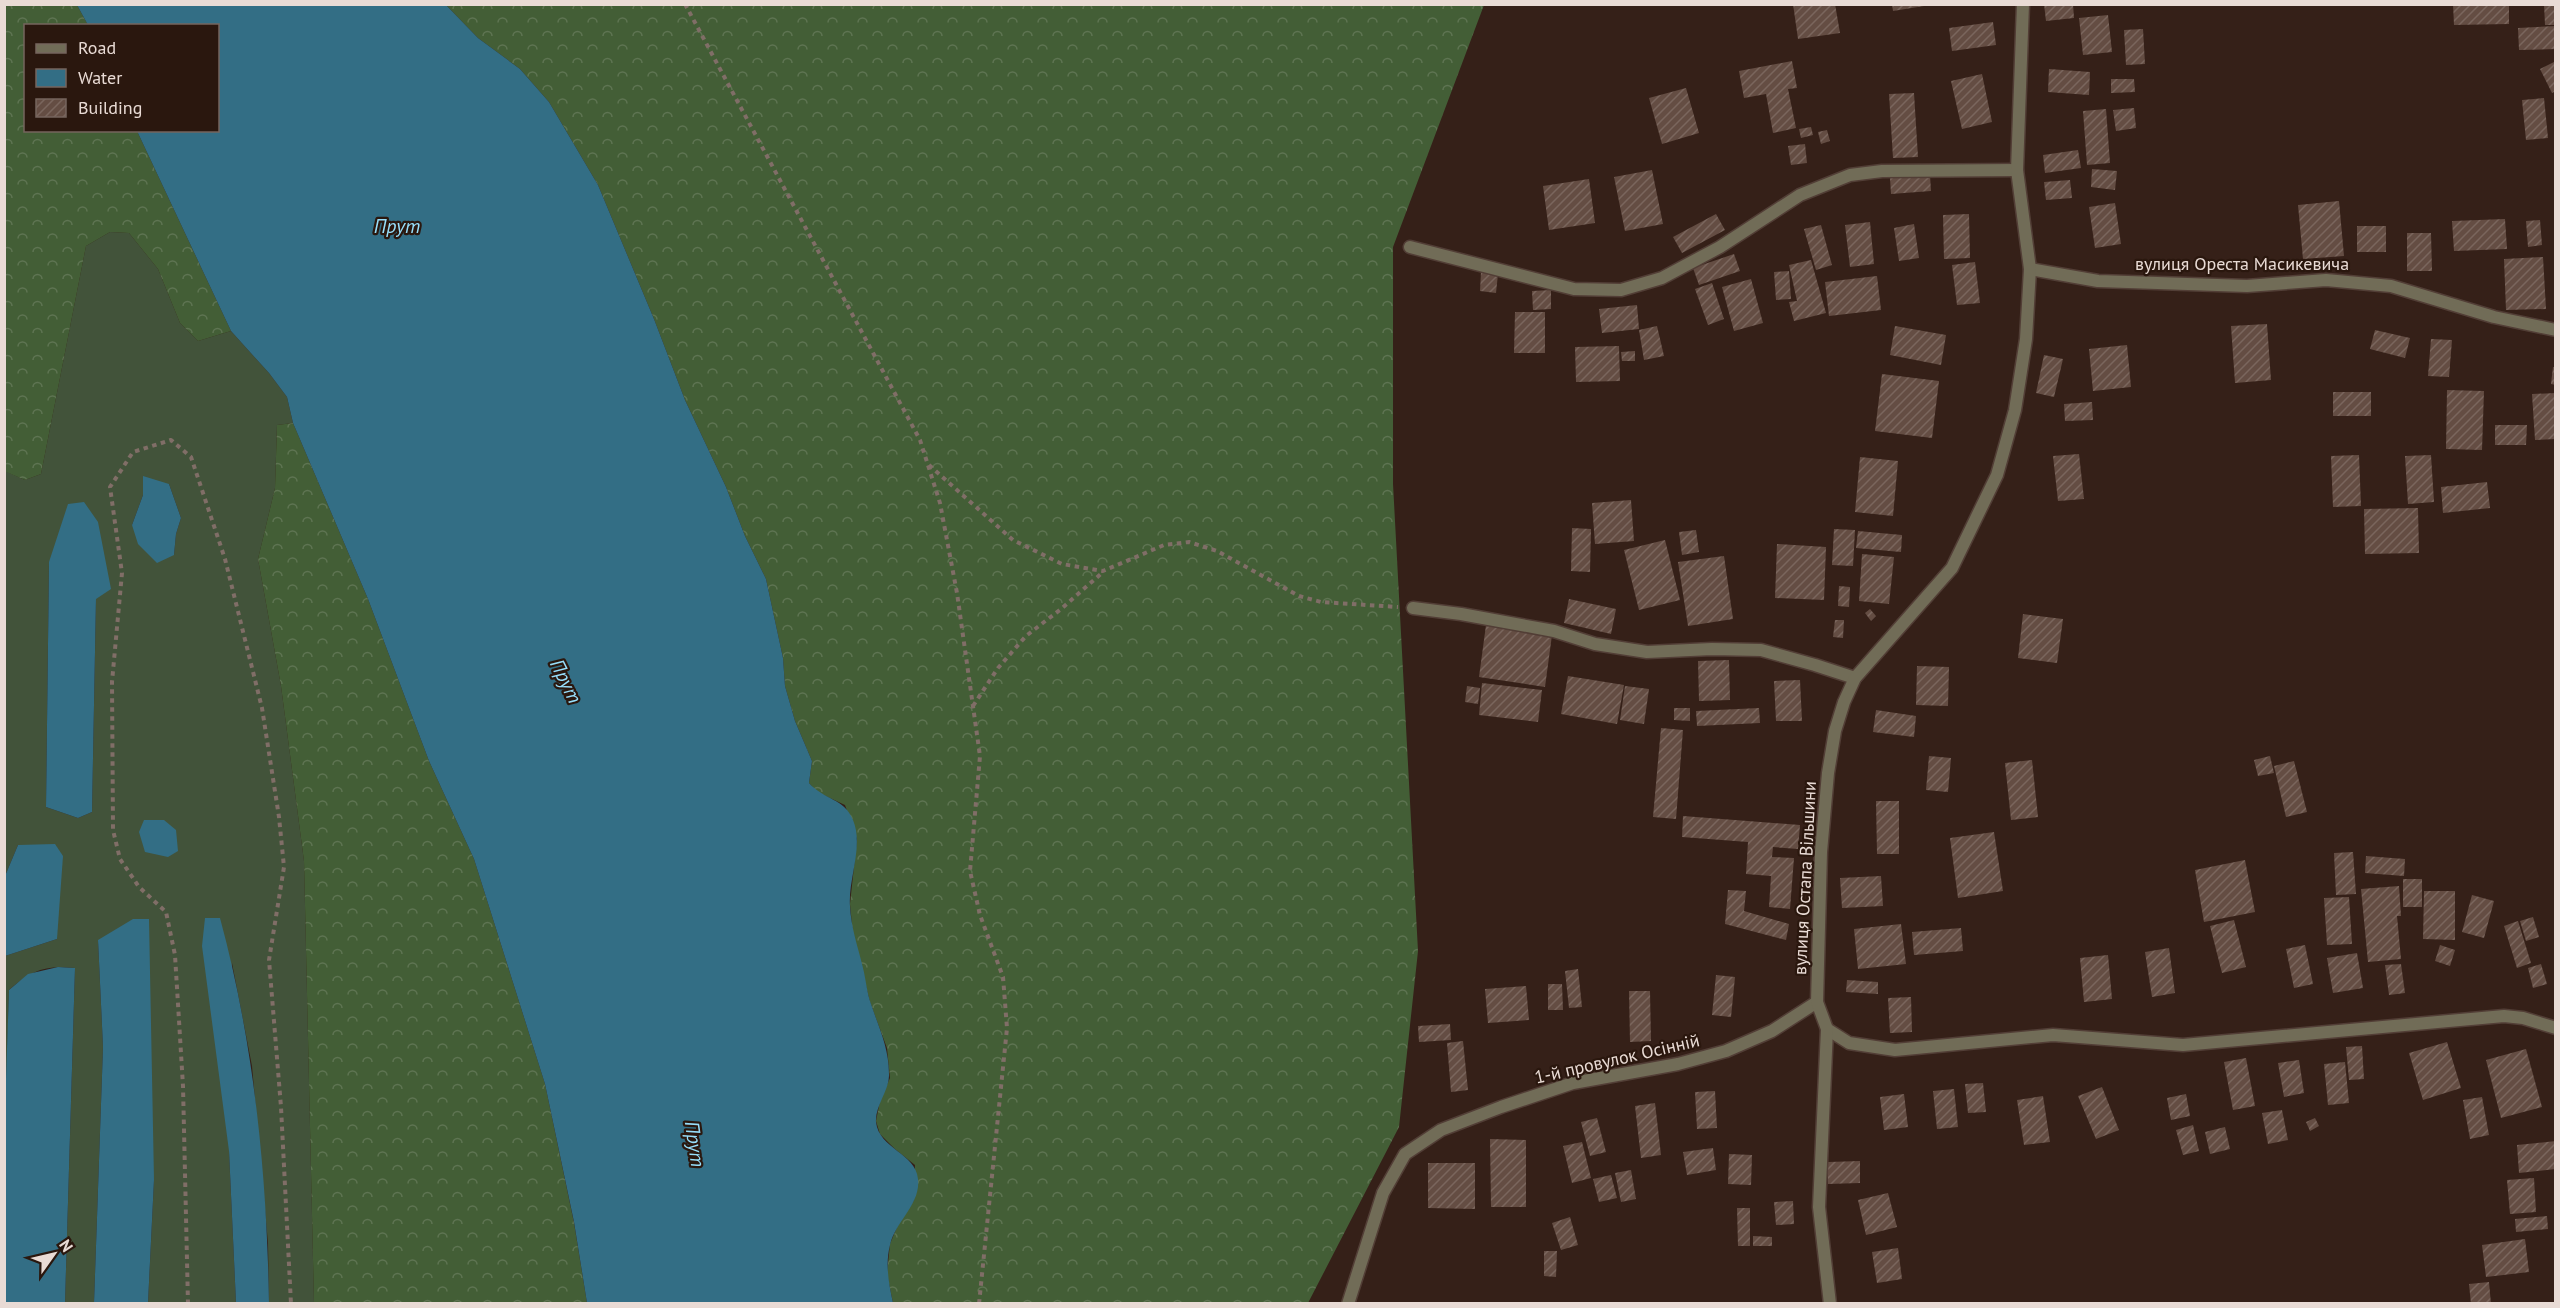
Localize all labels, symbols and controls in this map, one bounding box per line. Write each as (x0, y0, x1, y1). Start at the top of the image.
legend (24, 24, 219, 132)
text: Road (78, 36, 116, 59)
text: Water (78, 66, 122, 89)
text: Building (78, 96, 142, 119)
water label: Прут (374, 213, 420, 239)
street label: вулиця Ореста Масикевича (2135, 252, 2349, 275)
water label: Прут (544, 654, 588, 708)
street label: вулиця Остапа Вільшини (1788, 780, 1821, 976)
street label: 1-й провулок Осінній (1532, 1028, 1702, 1089)
water label: Прут (679, 1119, 711, 1169)
north arrow (24, 1224, 84, 1284)
text: N (55, 1236, 78, 1256)

